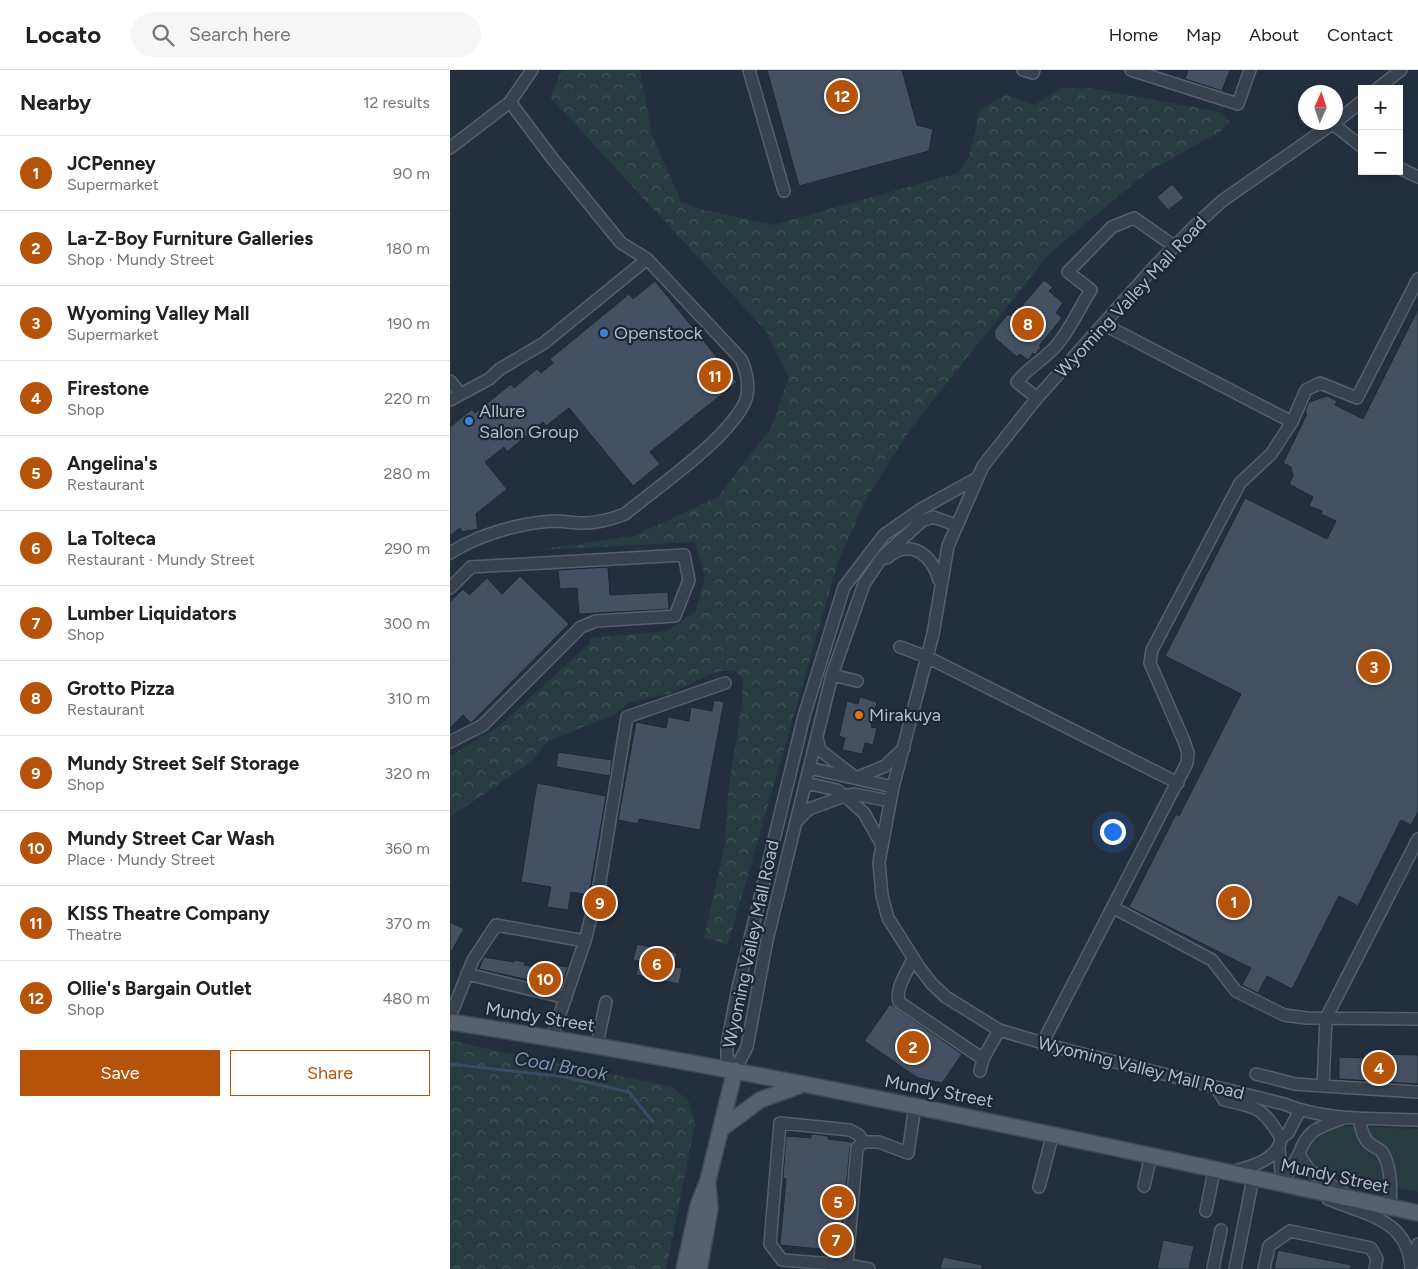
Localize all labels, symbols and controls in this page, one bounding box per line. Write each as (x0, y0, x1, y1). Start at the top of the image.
search box (131, 12, 481, 57)
text: Locato (25, 20, 101, 49)
icon: search (149, 21, 177, 49)
text: Search here (189, 23, 291, 46)
text: Home (1109, 24, 1158, 46)
text: Map (1186, 24, 1221, 46)
text: About (1249, 24, 1299, 46)
text: Contact (1327, 24, 1393, 46)
pin: 12 (826, 77, 858, 115)
north arrow (1298, 85, 1343, 130)
map controls (1358, 85, 1403, 175)
button: + (1358, 85, 1403, 130)
text: Nearby (20, 90, 91, 115)
text: 12 results (363, 93, 430, 112)
button: − (1358, 130, 1403, 175)
text: JCPenney (67, 152, 156, 175)
text: 1 (33, 164, 39, 183)
text: 90 m (393, 164, 430, 183)
text: Supermarket (67, 175, 159, 194)
street label: Wyoming Valley Mall Road (1051, 212, 1211, 382)
text: La-Z-Boy Furniture Galleries (67, 227, 313, 250)
text: 2 (31, 239, 41, 258)
text: 180 m (386, 239, 430, 258)
text: Shop · Mundy Street (67, 250, 214, 269)
text: Wyoming Valley Mall (67, 302, 249, 325)
pin: 8 (1012, 305, 1044, 343)
text: 3 (32, 314, 40, 333)
text: 190 m (387, 314, 430, 333)
place label: Openstock (614, 322, 703, 344)
text: Supermarket (67, 325, 159, 344)
marker: Openstock (598, 327, 610, 339)
pin: 11 (699, 357, 731, 395)
text: Firestone (67, 377, 149, 400)
text: 4 (31, 389, 41, 408)
text: 220 m (384, 389, 430, 408)
text: Shop (67, 400, 105, 419)
place label: Allure Salon Group (479, 400, 579, 443)
marker: Allure Salon Group (463, 415, 475, 427)
text: Angelina's (67, 452, 157, 475)
text: 5 (31, 464, 41, 483)
text: 280 m (383, 464, 430, 483)
text: Restaurant (67, 475, 145, 494)
text: La Tolteca (67, 527, 156, 550)
text: 6 (31, 539, 41, 558)
text: 290 m (384, 539, 430, 558)
text: Restaurant · Mundy Street (67, 550, 255, 569)
text: Lumber Liquidators (67, 602, 236, 625)
text: 7 (32, 614, 40, 633)
text: 300 m (383, 614, 430, 633)
text: Shop (67, 625, 105, 644)
pin: 3 (1358, 648, 1390, 686)
text: Grotto Pizza (67, 677, 175, 700)
text: 8 (31, 689, 41, 708)
text: 310 m (387, 689, 430, 708)
text: Restaurant (67, 700, 145, 719)
place label: Mirakuya (869, 704, 941, 726)
marker: Mirakuya (853, 709, 865, 721)
text: Mundy Street Self Storage (67, 752, 299, 775)
text: 9 (31, 764, 41, 783)
text: 320 m (385, 764, 430, 783)
text: Shop (67, 775, 105, 794)
your location (1100, 819, 1126, 845)
text: Mundy Street Car Wash (67, 827, 275, 850)
street label: Wyoming Valley Mall Road (718, 838, 784, 1050)
text: 10 (27, 839, 45, 858)
text: 360 m (384, 839, 430, 858)
text: Place · Mundy Street (67, 850, 215, 869)
pin: 1 (1218, 883, 1250, 921)
pin: 9 (584, 884, 616, 922)
text: KISS Theatre Company (67, 902, 270, 925)
text: 11 (29, 914, 43, 933)
text: 370 m (385, 914, 430, 933)
text: Theatre (67, 925, 122, 944)
pin: 6 (641, 945, 673, 983)
pin: 10 (529, 960, 561, 998)
text: Ollie's Bargain Outlet (67, 977, 252, 1000)
text: 12 (28, 989, 44, 1008)
text: 480 m (382, 989, 430, 1008)
street label: Mundy Street (484, 998, 596, 1037)
text: Shop (67, 1000, 105, 1019)
pin: 2 (897, 1028, 929, 1066)
street label: Wyoming Valley Mall Road (1035, 1032, 1247, 1104)
water label: Coal Brook (513, 1046, 610, 1086)
pin: 4 (1363, 1049, 1395, 1087)
button: Save (20, 1050, 220, 1096)
button: Share (230, 1050, 430, 1096)
street label: Mundy Street (883, 1070, 995, 1112)
street label: Mundy Street (1279, 1154, 1391, 1198)
pin: 5 (822, 1183, 854, 1221)
pin: 7 (820, 1221, 852, 1259)

